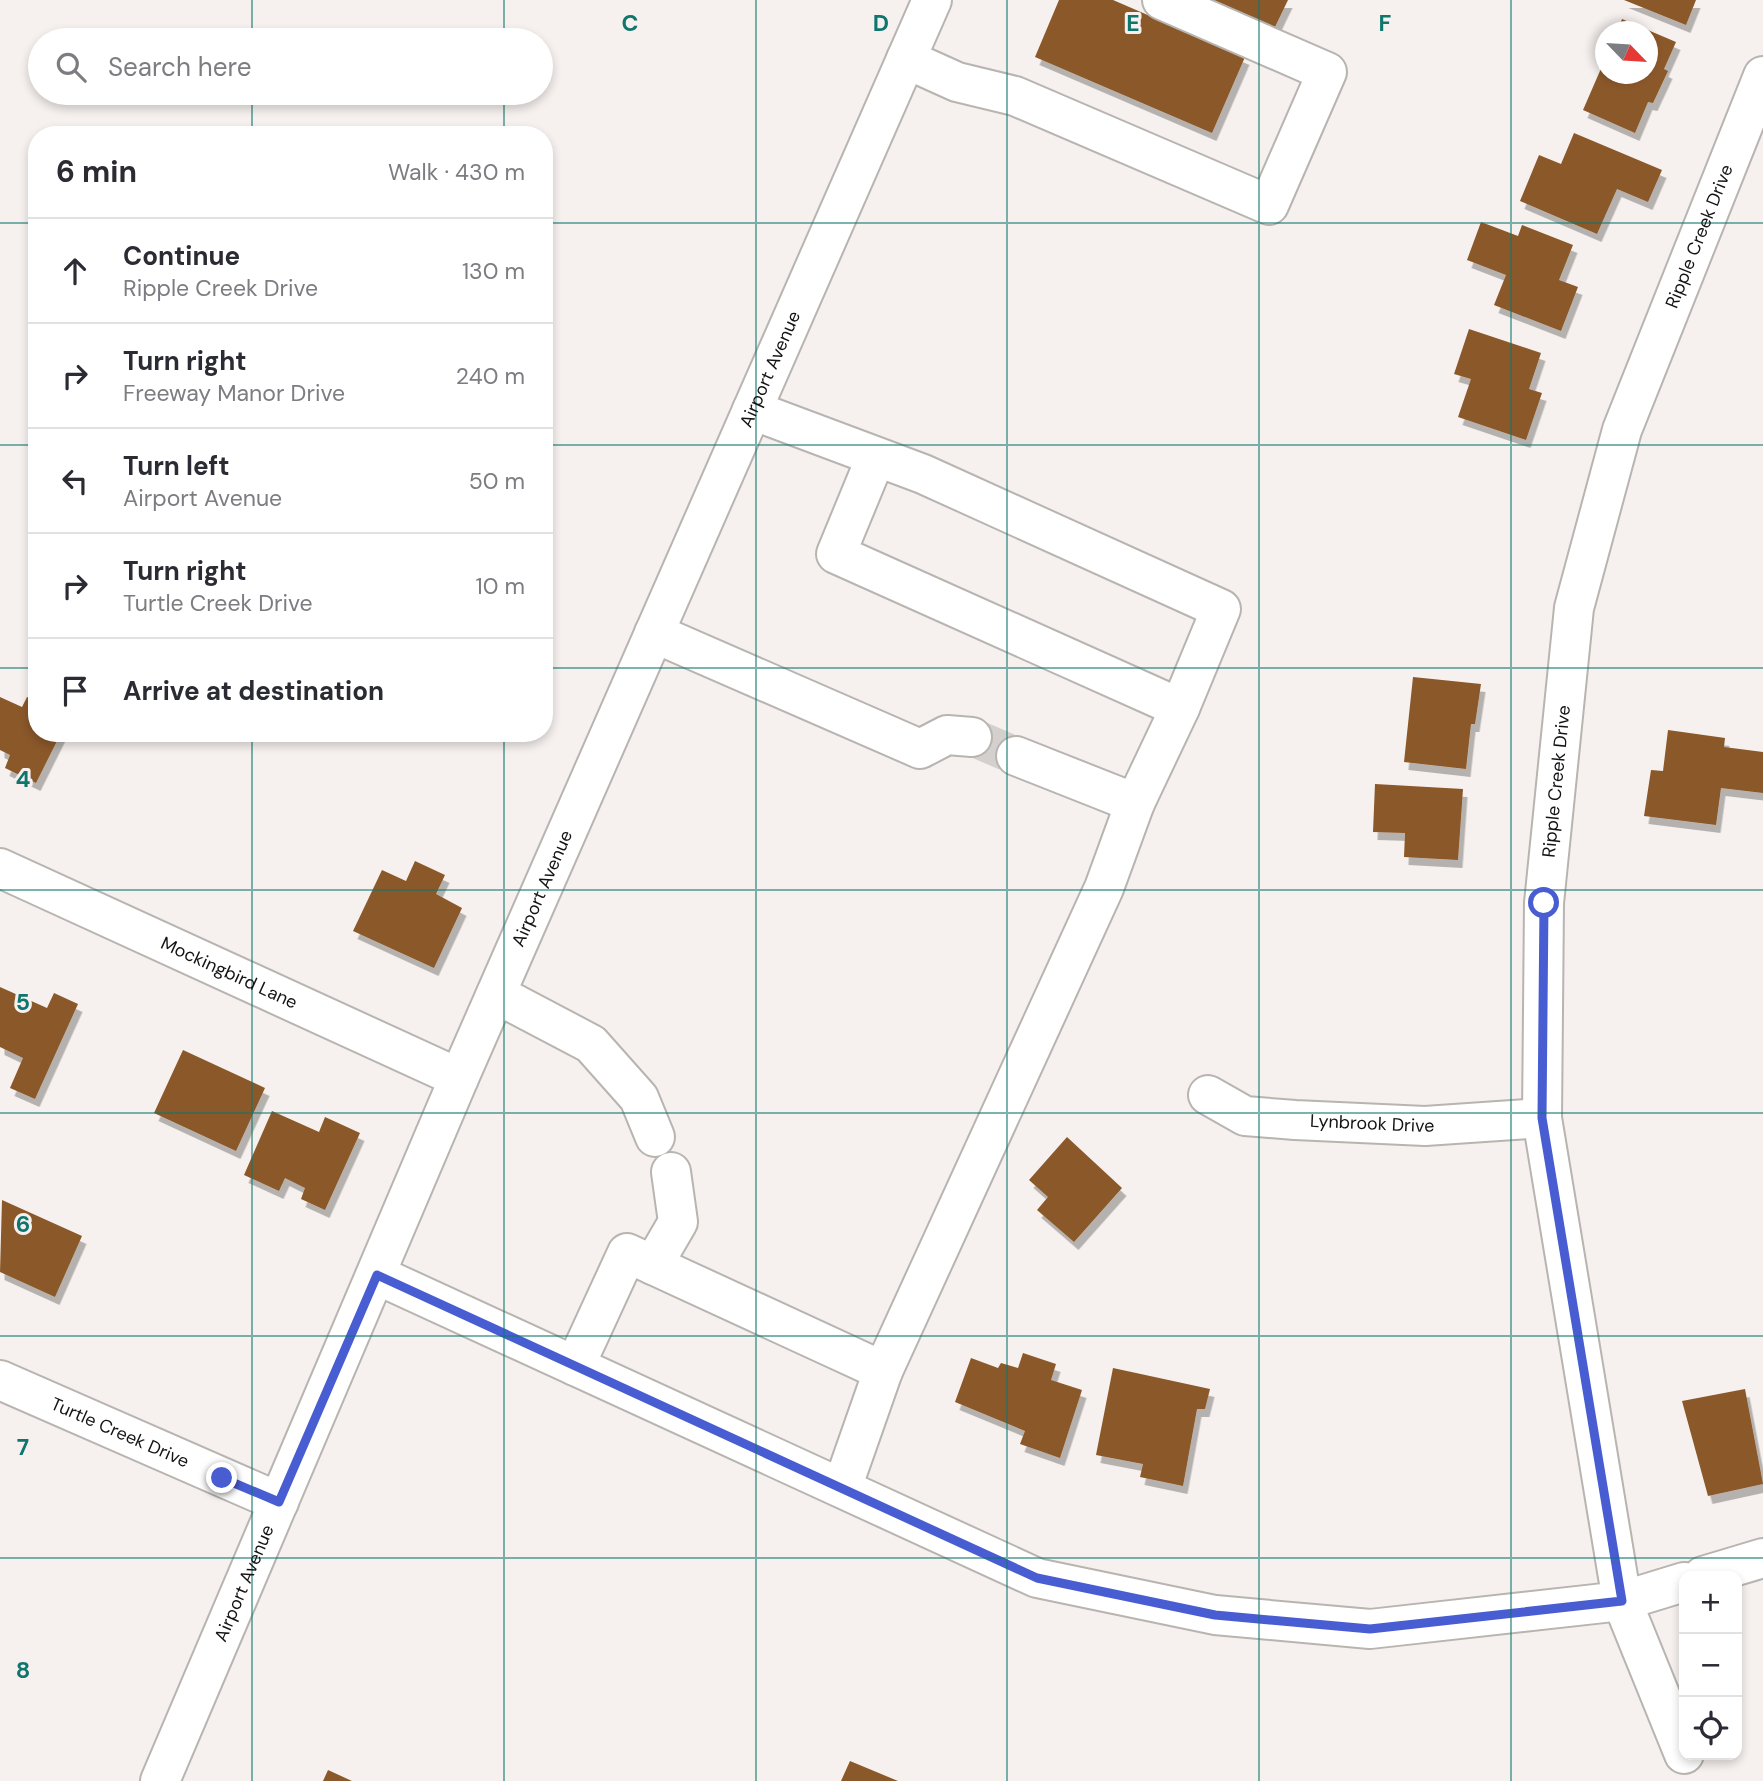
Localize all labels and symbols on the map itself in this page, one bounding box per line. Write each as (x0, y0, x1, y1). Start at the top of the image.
text: C (622, 8, 638, 38)
text: D (873, 8, 889, 38)
text: E (1126, 8, 1140, 38)
text: F (1379, 8, 1392, 38)
north arrow (1595, 21, 1658, 84)
street label: Ripple Creek Drive (1660, 161, 1739, 312)
street label: Airport Avenue (734, 307, 806, 431)
street label: Ripple Creek Drive (1537, 704, 1576, 859)
text: 4 (16, 764, 31, 794)
street label: Airport Avenue (506, 826, 578, 950)
route start (1528, 887, 1559, 918)
street label: Mockingbird Lane (157, 931, 301, 1015)
text: 5 (16, 987, 30, 1017)
street label: Lynbrook Drive (1310, 1109, 1435, 1138)
text: 6 (16, 1209, 30, 1239)
street label: Turtle Creek Drive (47, 1392, 193, 1473)
text: 7 (17, 1432, 29, 1462)
route end (206, 1462, 237, 1493)
street label: Airport Avenue (209, 1521, 280, 1645)
text: 8 (16, 1655, 30, 1685)

